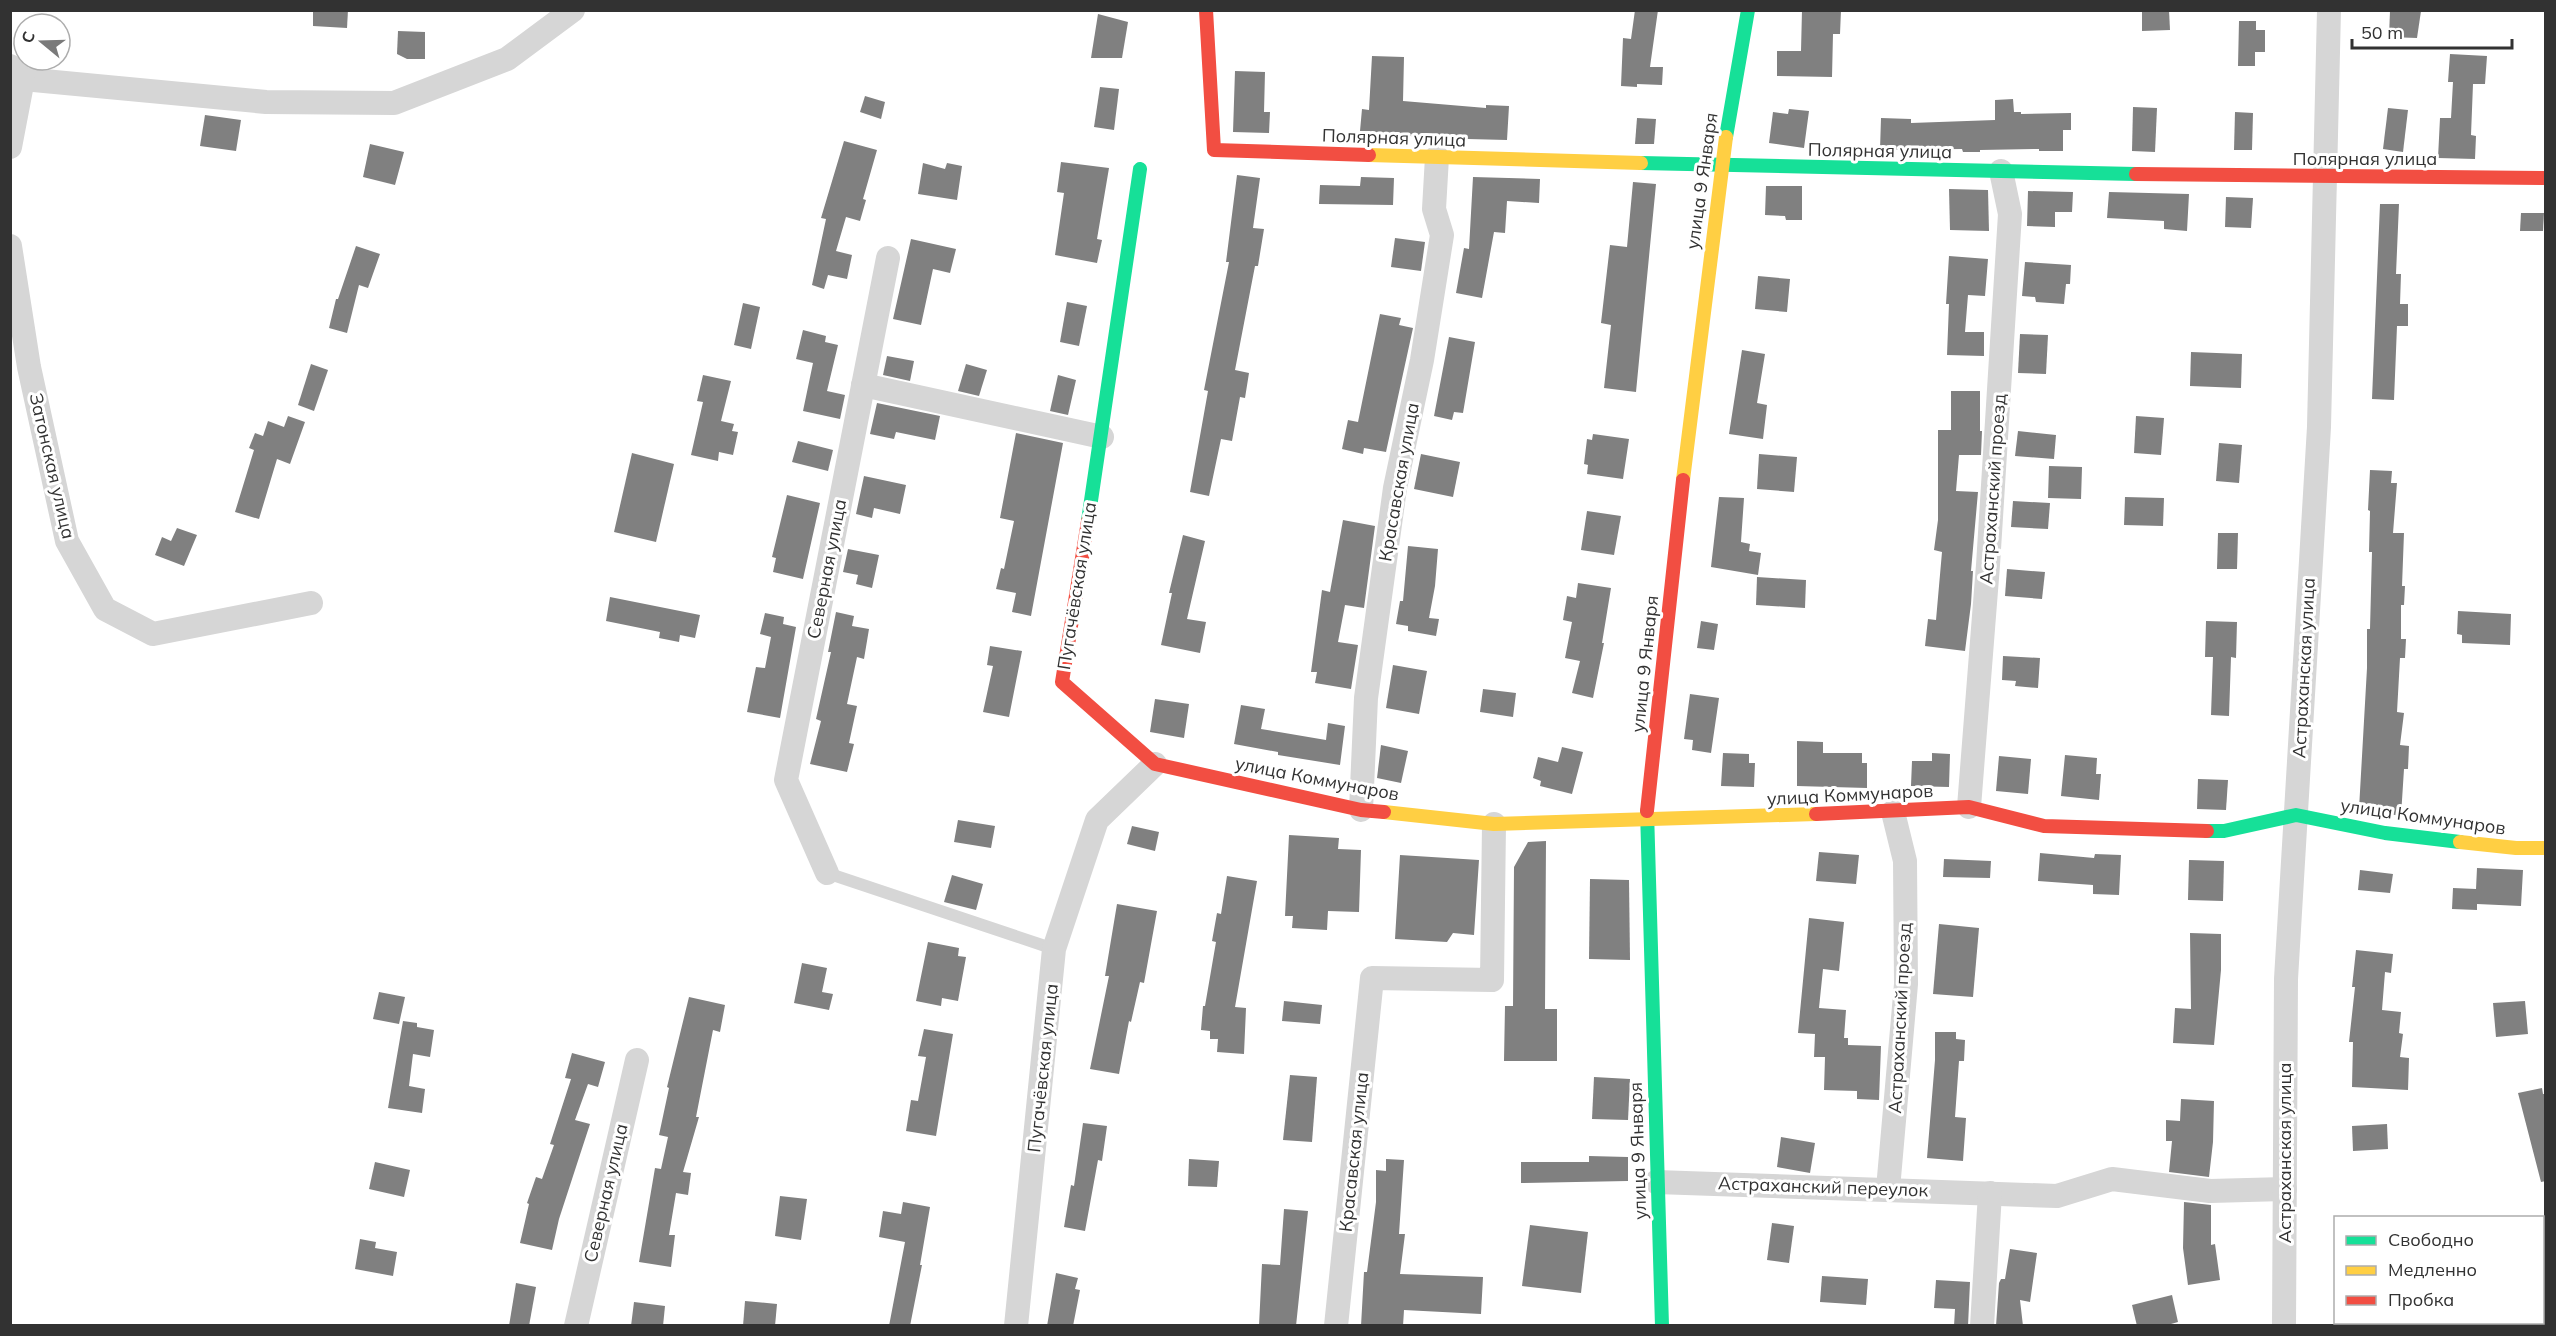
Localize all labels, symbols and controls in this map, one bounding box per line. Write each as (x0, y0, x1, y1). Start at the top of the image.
north arrow (12, 12, 72, 72)
scale bar (2352, 12, 2512, 50)
text: 50 m (2361, 21, 2403, 44)
text: С (17, 29, 39, 46)
street label: улица 9 Января (1681, 111, 1722, 251)
street label: Полярная улица (1322, 123, 1467, 152)
street label: Полярная улица (1808, 138, 1952, 163)
street label: Полярная улица (2293, 147, 2437, 170)
street label: Затонская улица (25, 391, 80, 541)
street label: Астраханский проезд (1974, 393, 2011, 585)
street label: Красавская улица (1373, 401, 1424, 563)
street label: Северная улица (802, 497, 851, 641)
street label: Пугачёвская улица (1052, 500, 1101, 671)
street label: Астраханская улица (2287, 577, 2320, 759)
street label: улица 9 Января (1626, 594, 1663, 734)
street label: улица Коммунаров (1233, 751, 1401, 806)
street label: улица Коммунаров (1766, 779, 1934, 810)
street label: улица Коммунаров (2339, 794, 2507, 839)
street label: Астраханский проезд (1883, 922, 1916, 1114)
street label: Пугачёвская улица (1022, 982, 1063, 1153)
street label: Астраханская улица (2273, 1063, 2296, 1243)
street label: Красавская улица (1334, 1071, 1373, 1233)
street label: улица 9 Января (1624, 1082, 1651, 1220)
street label: Северная улица (578, 1121, 633, 1265)
street label: Астраханский переулок (1718, 1171, 1929, 1202)
legend (2334, 1216, 2544, 1324)
text: Свободно (2388, 1228, 2474, 1251)
text: Медленно (2388, 1258, 2477, 1281)
text: Пробка (2388, 1288, 2454, 1311)

